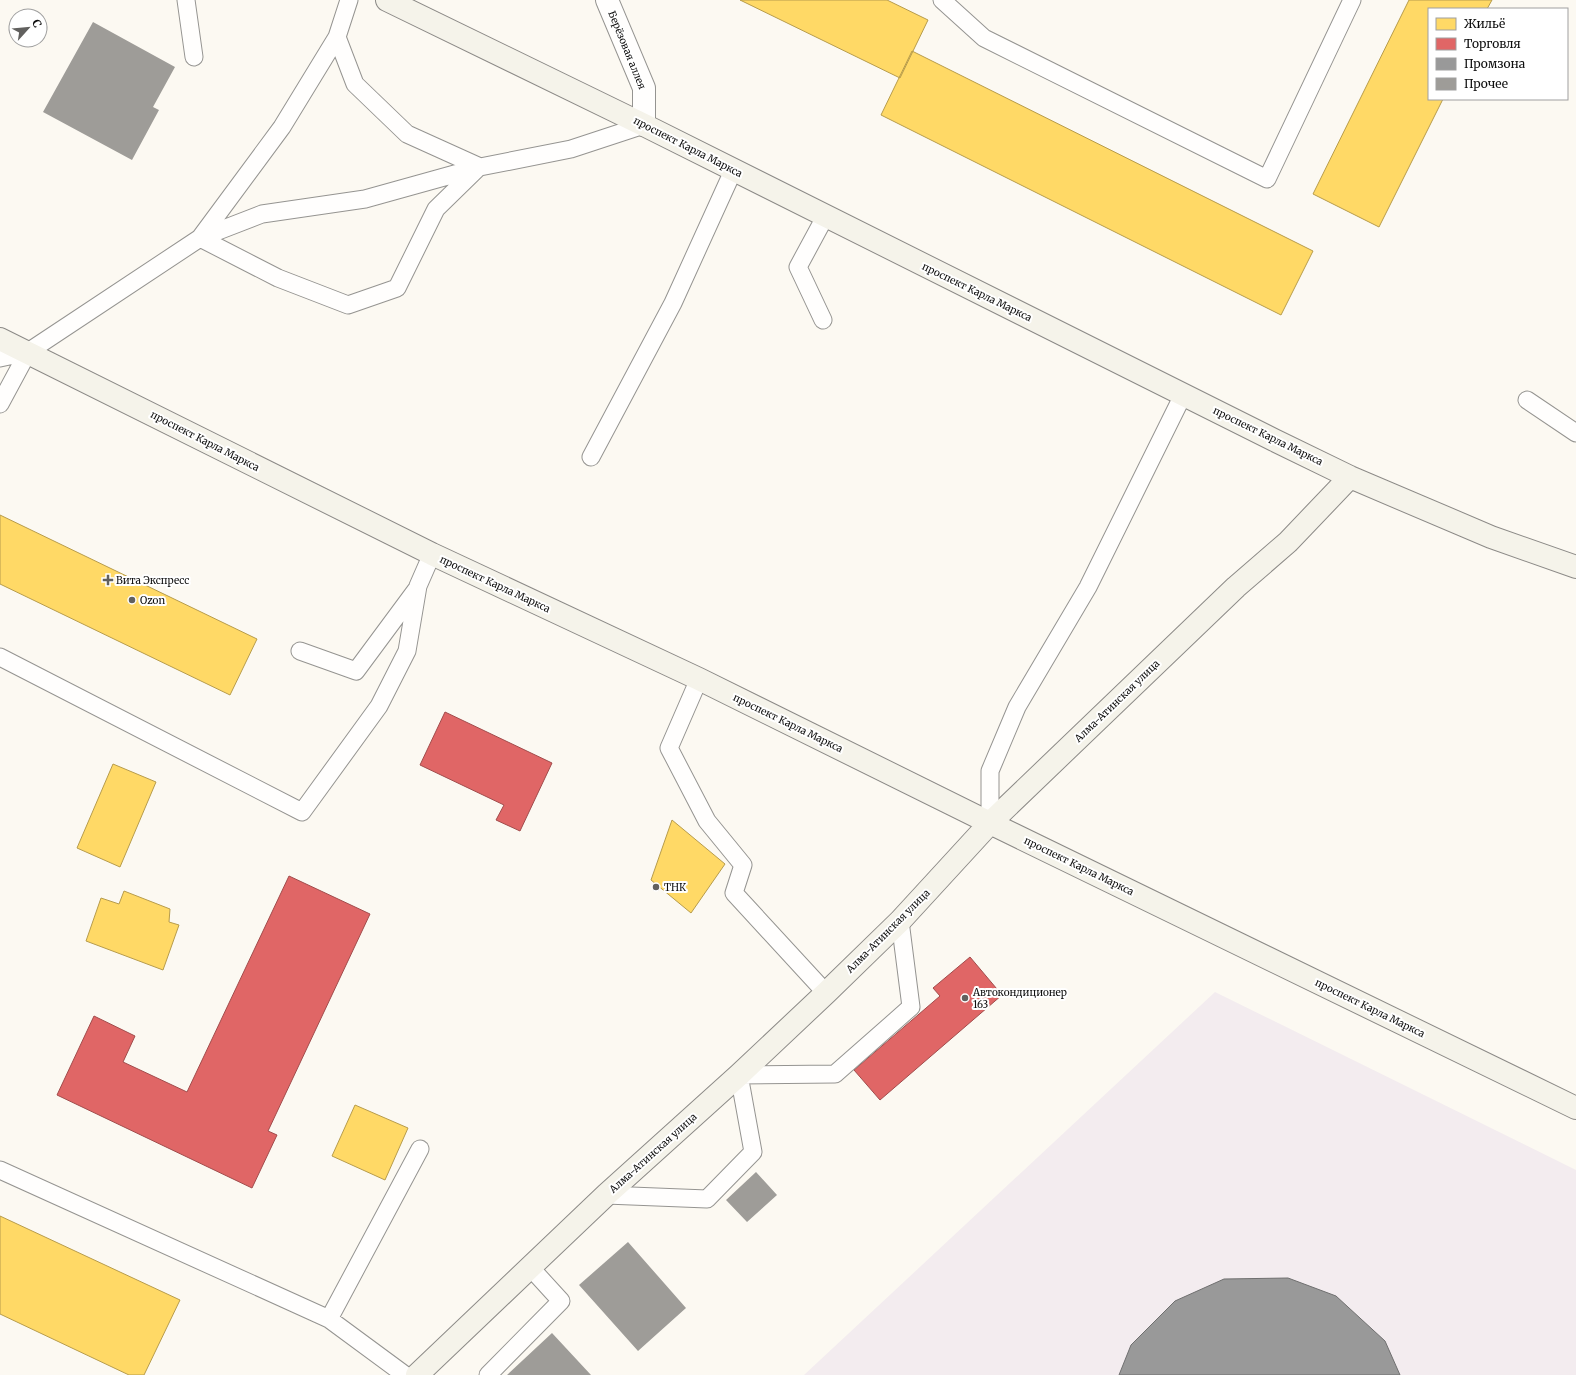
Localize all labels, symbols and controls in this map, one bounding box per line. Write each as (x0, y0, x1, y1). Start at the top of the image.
north arrow (8, 8, 48, 48)
legend (1428, 8, 1568, 100)
street label: Берёзовая аллея (605, 9, 649, 91)
text: Жильё (1464, 16, 1505, 31)
text: С (29, 17, 45, 30)
text: Торговля (1464, 36, 1521, 51)
text: Промзона (1464, 56, 1526, 71)
text: Прочее (1464, 76, 1508, 91)
street label: проспект Карла Маркса (631, 114, 745, 180)
street label: проспект Карла Маркса (920, 260, 1035, 325)
street label: проспект Карла Маркса (1211, 404, 1326, 469)
street label: проспект Карла Маркса (148, 408, 262, 474)
street label: проспект Карла Маркса (438, 553, 553, 616)
place label: Вита Экспресс (116, 574, 189, 587)
marker: Вита Экспресс (103, 575, 113, 585)
place label: Ozon (140, 594, 165, 607)
marker: Ozon (127, 595, 137, 605)
street label: Алма-Атинская улица (1071, 657, 1163, 746)
street label: проспект Карла Маркса (731, 691, 846, 756)
street label: проспект Карла Маркса (1022, 834, 1137, 899)
place label: ТНК (664, 881, 686, 894)
marker: ТНК (651, 882, 661, 892)
street label: Алма-Атинская улица (843, 886, 933, 976)
street label: проспект Карла Маркса (1313, 976, 1428, 1041)
place label: Автокондиционер 163 (972, 986, 1067, 1011)
marker: Автокондиционер 163 (960, 993, 970, 1003)
street label: Алма-Атинская улица (606, 1110, 700, 1196)

